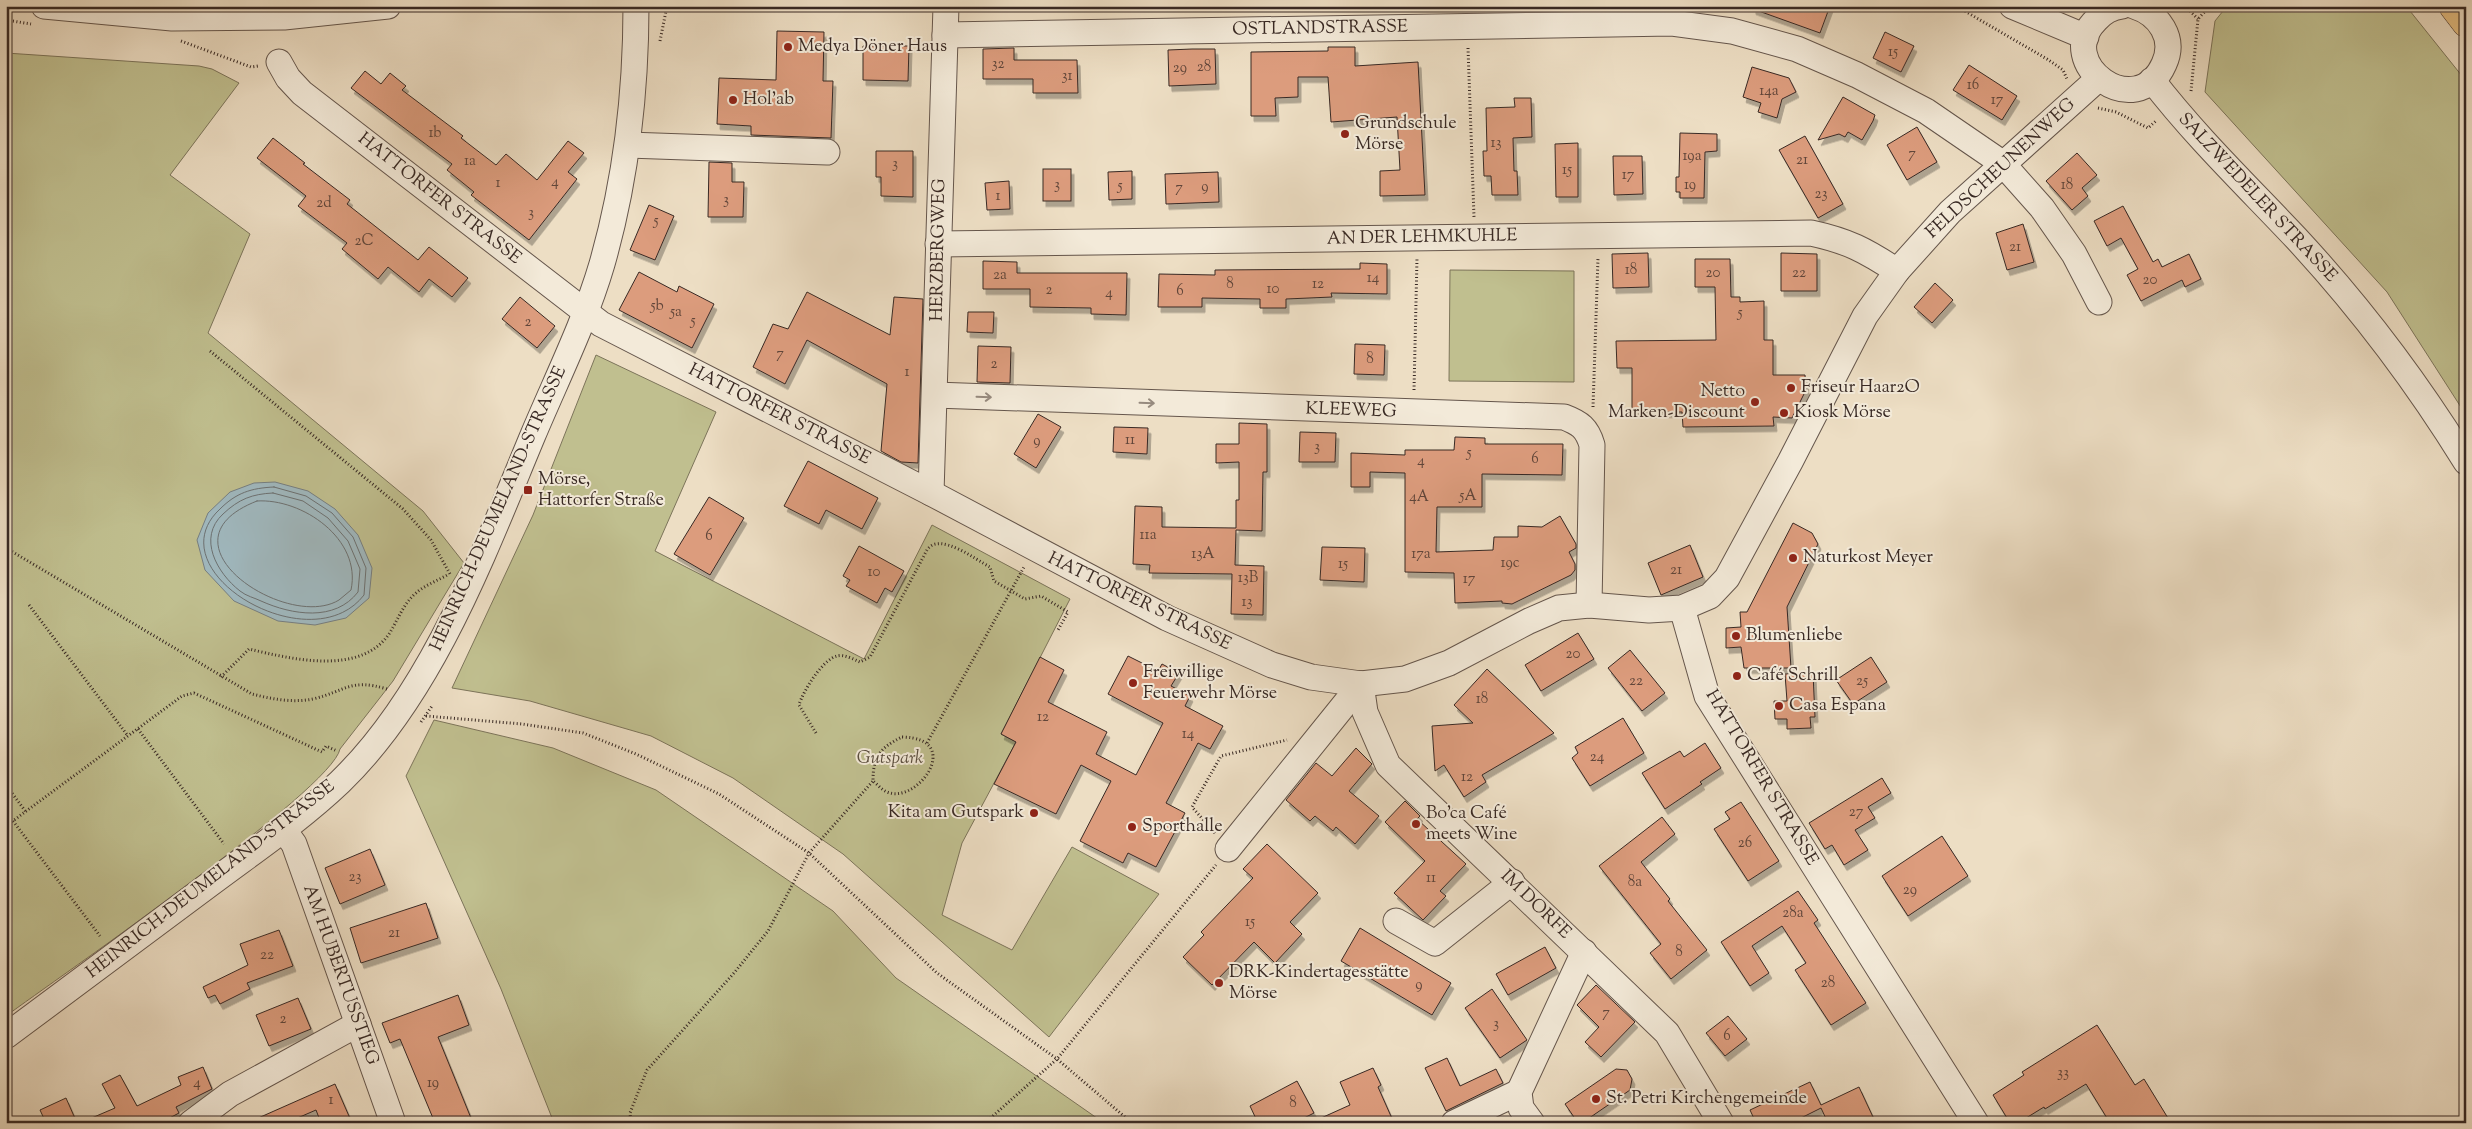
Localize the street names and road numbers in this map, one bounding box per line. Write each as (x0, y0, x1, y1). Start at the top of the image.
street label: OSTLANDSTRASSE (1232, 14, 1408, 44)
street label: FELDSCHEUNENWEG (1920, 92, 2082, 245)
street label: SALZWEDELER STRASSE (2171, 107, 2343, 289)
street label: HATTORFER STRASSE (352, 127, 526, 271)
street label: HERZBERGWEG (925, 178, 953, 322)
street label: AN DER LEHMKUHLE (1327, 223, 1518, 253)
street label: HATTORFER STRASSE (683, 358, 875, 472)
street label: HEINRICH-DEUMELAND-STRASSE (424, 362, 574, 656)
street label: KLEEWEG (1305, 396, 1397, 426)
street label: HATTORFER STRASSE (1043, 546, 1235, 658)
street label: HATTORFER STRASSE (1698, 685, 1824, 871)
street label: HEINRICH-DEUMELAND-STRASSE (81, 774, 341, 986)
street label: IM DORFE (1494, 865, 1576, 946)
street label: AM HUBERTUSSTIEG (295, 881, 385, 1069)

